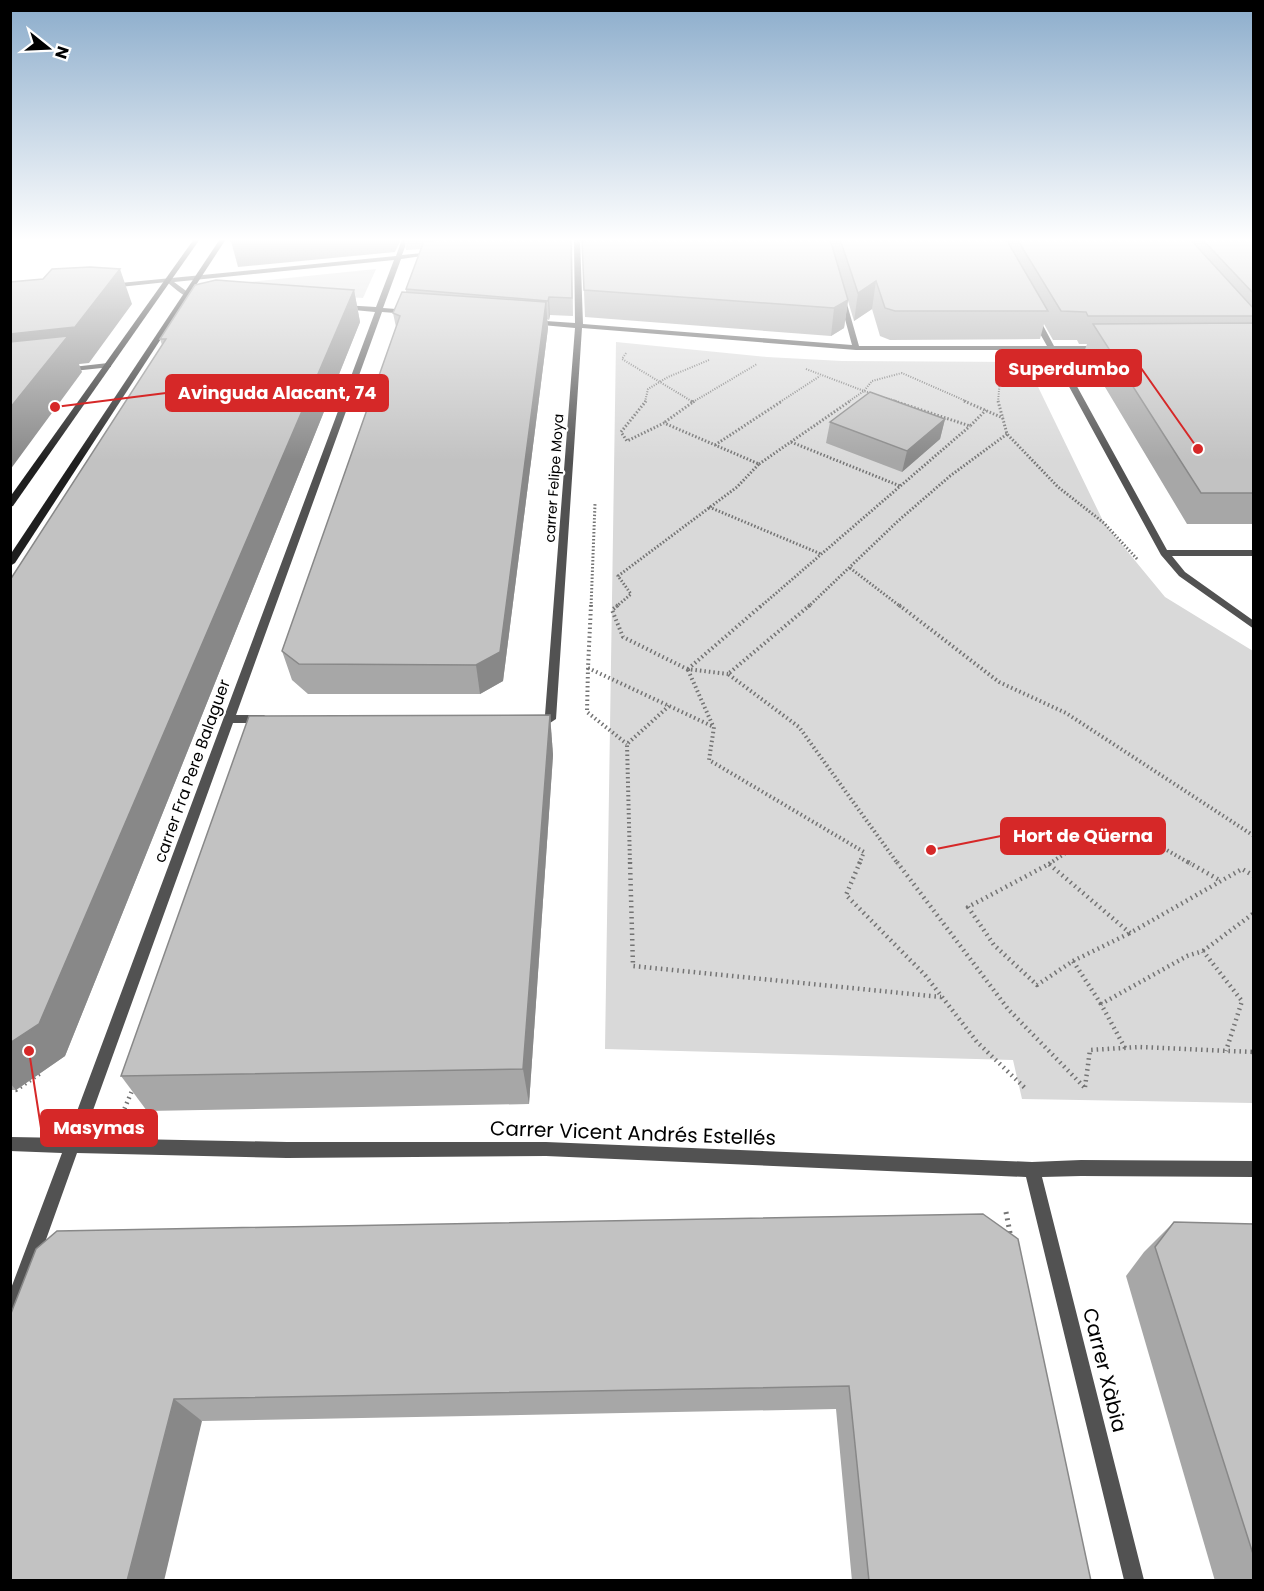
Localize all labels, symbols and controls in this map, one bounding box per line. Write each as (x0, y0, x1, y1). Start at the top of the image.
north arrow (18, 18, 78, 78)
text: N (49, 43, 75, 62)
callout: Superdumbo (996, 350, 1141, 386)
text: Superdumbo (1008, 356, 1130, 381)
callout: Avinguda Alacant, 74 (166, 375, 388, 411)
text: Avinguda Alacant, 74 (178, 380, 376, 405)
street label: carrer Felipe Moya (540, 413, 568, 543)
street label: carrer Fra Pere Balaguer (148, 676, 236, 866)
callout: Hort de Qüerna (1001, 818, 1165, 854)
text: Hort de Qüerna (1013, 823, 1153, 848)
callout: Masymas (41, 1110, 157, 1146)
street label: Carrer Vicent Andrés Estellés (490, 1114, 776, 1152)
text: Masymas (53, 1115, 145, 1140)
street label: Carrer Xàbia (1076, 1305, 1134, 1435)

